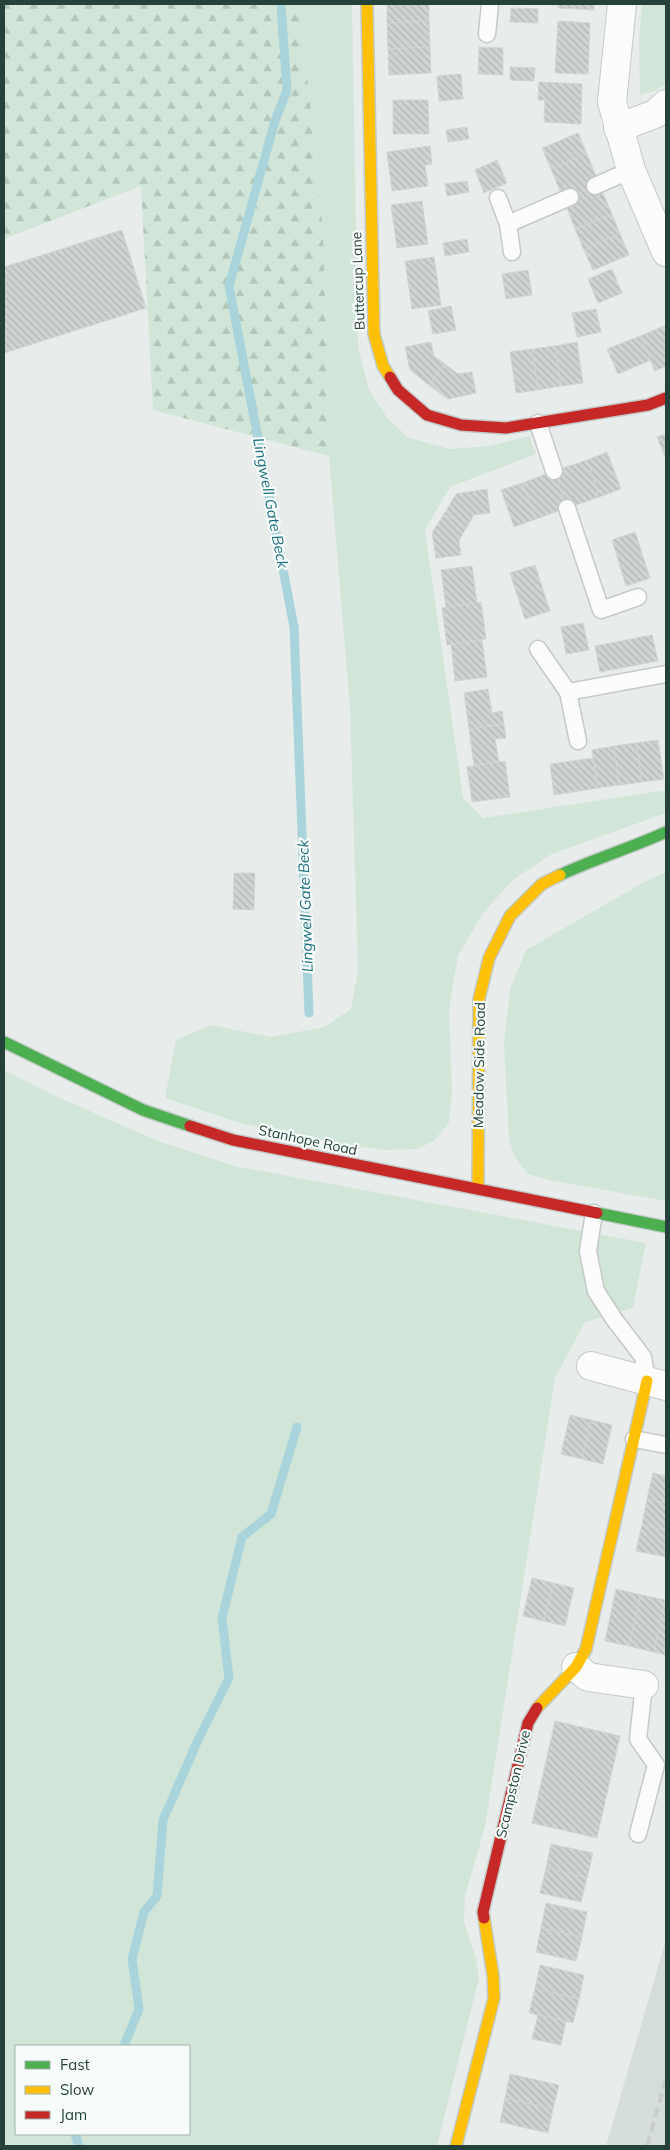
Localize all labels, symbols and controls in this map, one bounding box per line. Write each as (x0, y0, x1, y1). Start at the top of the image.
street label: Buttercup Lane (347, 231, 369, 331)
water label: Lingwell Gate Beck (249, 436, 293, 571)
water label: Lingwell Gate Beck (293, 838, 317, 973)
street label: Meadow Side Road (469, 1002, 489, 1128)
street label: Stanhope Road (257, 1121, 359, 1159)
street label: Scampston Drive (492, 1728, 534, 1840)
legend (15, 2045, 190, 2135)
text: Fast (60, 2055, 90, 2074)
text: Slow (60, 2080, 94, 2099)
text: Jam (60, 2105, 87, 2124)

